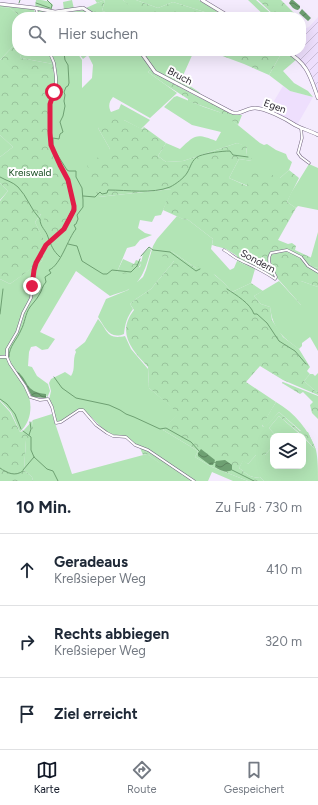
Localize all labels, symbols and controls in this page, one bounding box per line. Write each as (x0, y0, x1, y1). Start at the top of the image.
search box (12, 12, 306, 56)
icon: search (26, 23, 48, 45)
text: Hier suchen (58, 25, 138, 43)
street label: Bruch (165, 64, 195, 88)
route start (45, 83, 63, 101)
street label: Egen (262, 96, 288, 116)
park label: Kreiswald (9, 166, 52, 179)
street label: Sondern (238, 246, 278, 276)
route end (23, 277, 41, 295)
map controls (270, 433, 306, 469)
button: layers (270, 433, 306, 469)
text: 10 Min. (16, 497, 71, 517)
text: Zu Fuß · 730 m (215, 500, 302, 515)
text: Geradeaus (54, 553, 128, 571)
icon: ahead (16, 559, 38, 581)
text: 410 m (266, 562, 302, 577)
text: Kreßsieper Weg (54, 571, 146, 586)
text: Rechts abbiegen (54, 625, 169, 643)
icon: right (16, 631, 38, 653)
text: 320 m (265, 634, 302, 649)
text: Kreßsieper Weg (54, 643, 146, 658)
icon: arrive (16, 703, 38, 725)
text: Ziel erreicht (54, 705, 138, 723)
tab: Karte (34, 759, 60, 796)
tab: Route (127, 759, 157, 796)
tab: Gespeichert (224, 759, 284, 796)

